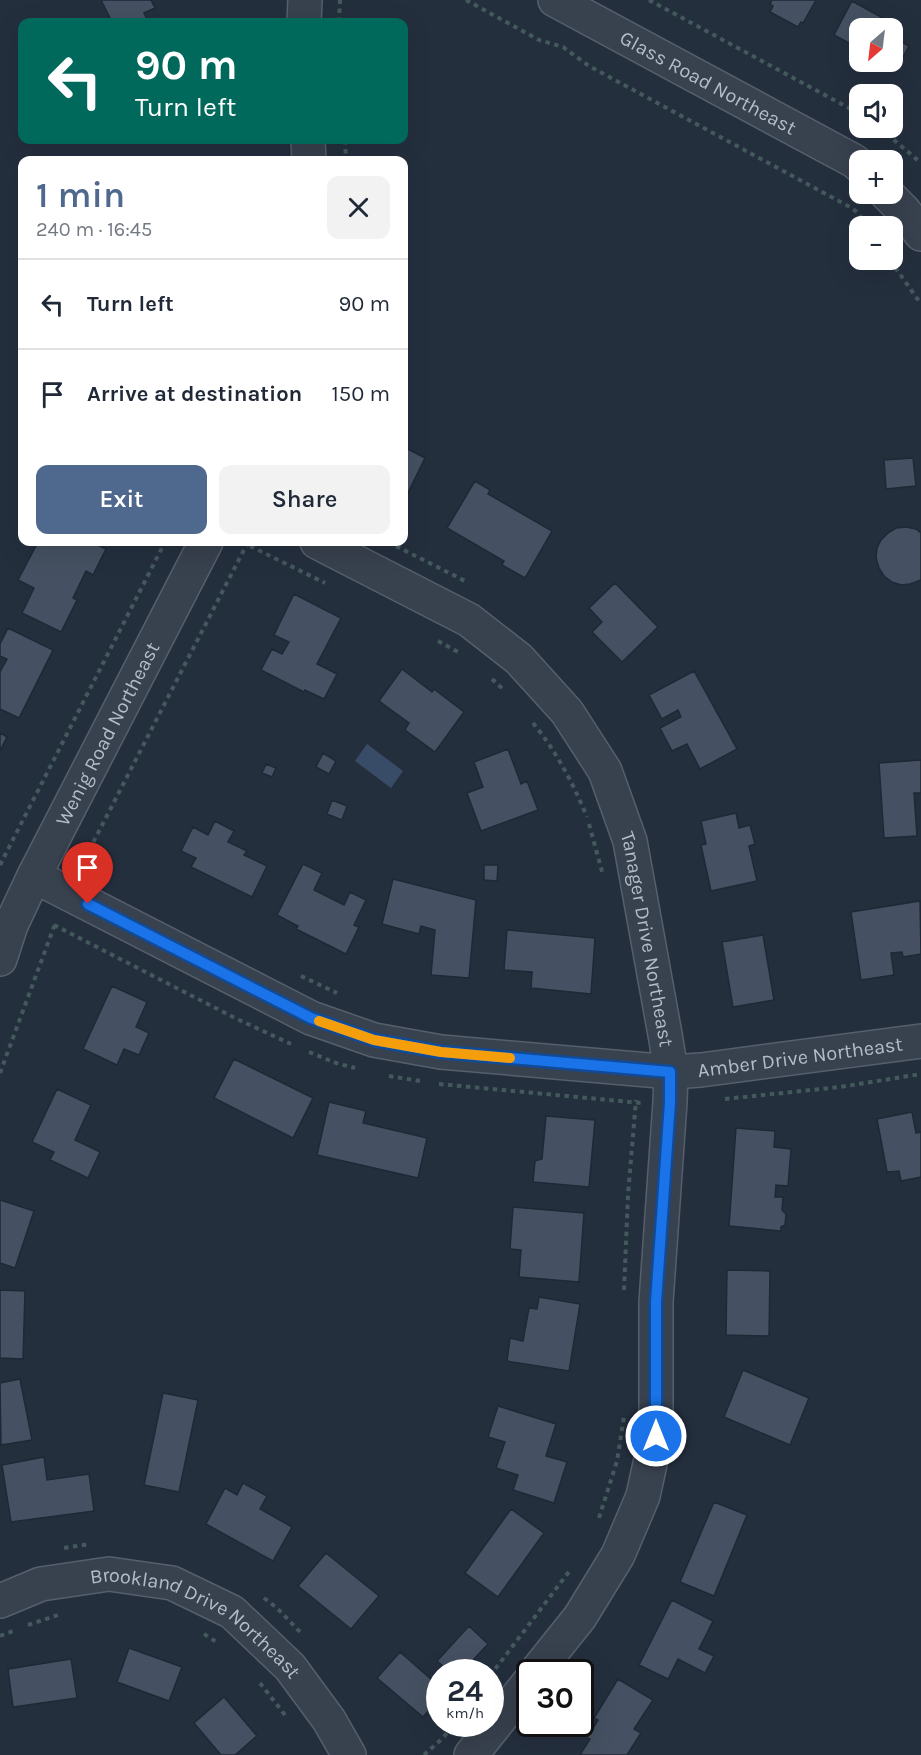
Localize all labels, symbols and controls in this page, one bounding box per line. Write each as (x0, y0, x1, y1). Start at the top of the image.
north arrow (849, 18, 903, 72)
map controls (849, 18, 903, 270)
street label: Glass Road Northeast (616, 26, 801, 140)
text: 90 m (135, 40, 238, 90)
icon: left (36, 42, 114, 120)
button: sound (849, 84, 903, 138)
text: Turn left (135, 91, 236, 123)
button: + (849, 150, 903, 204)
text: 1 min (36, 174, 125, 216)
button: close (327, 176, 390, 239)
button: − (849, 216, 903, 270)
text: 240 m · 16:45 (36, 218, 152, 241)
icon: left (36, 288, 69, 321)
text: Turn left (87, 291, 174, 317)
text: 90 m (338, 291, 390, 317)
icon: arrive (36, 378, 69, 411)
text: Arrive at destination (87, 381, 302, 407)
text: 150 m (331, 381, 390, 407)
button: Exit (36, 465, 207, 534)
button: Share (219, 465, 390, 534)
street label: Wenig Road Northeast (51, 638, 165, 829)
street label: Tanager Drive Northeast (616, 828, 678, 1049)
pin (62, 842, 113, 904)
icon: arrive (71, 851, 104, 884)
street label: Amber Drive Northeast (696, 1032, 905, 1082)
position arrow (624, 1404, 688, 1468)
street label: Brookland Drive Northeast (88, 1563, 306, 1683)
speed limit sign: 30 (516, 1659, 594, 1737)
text: 24 (447, 1673, 483, 1709)
text: km/h (446, 1704, 484, 1722)

